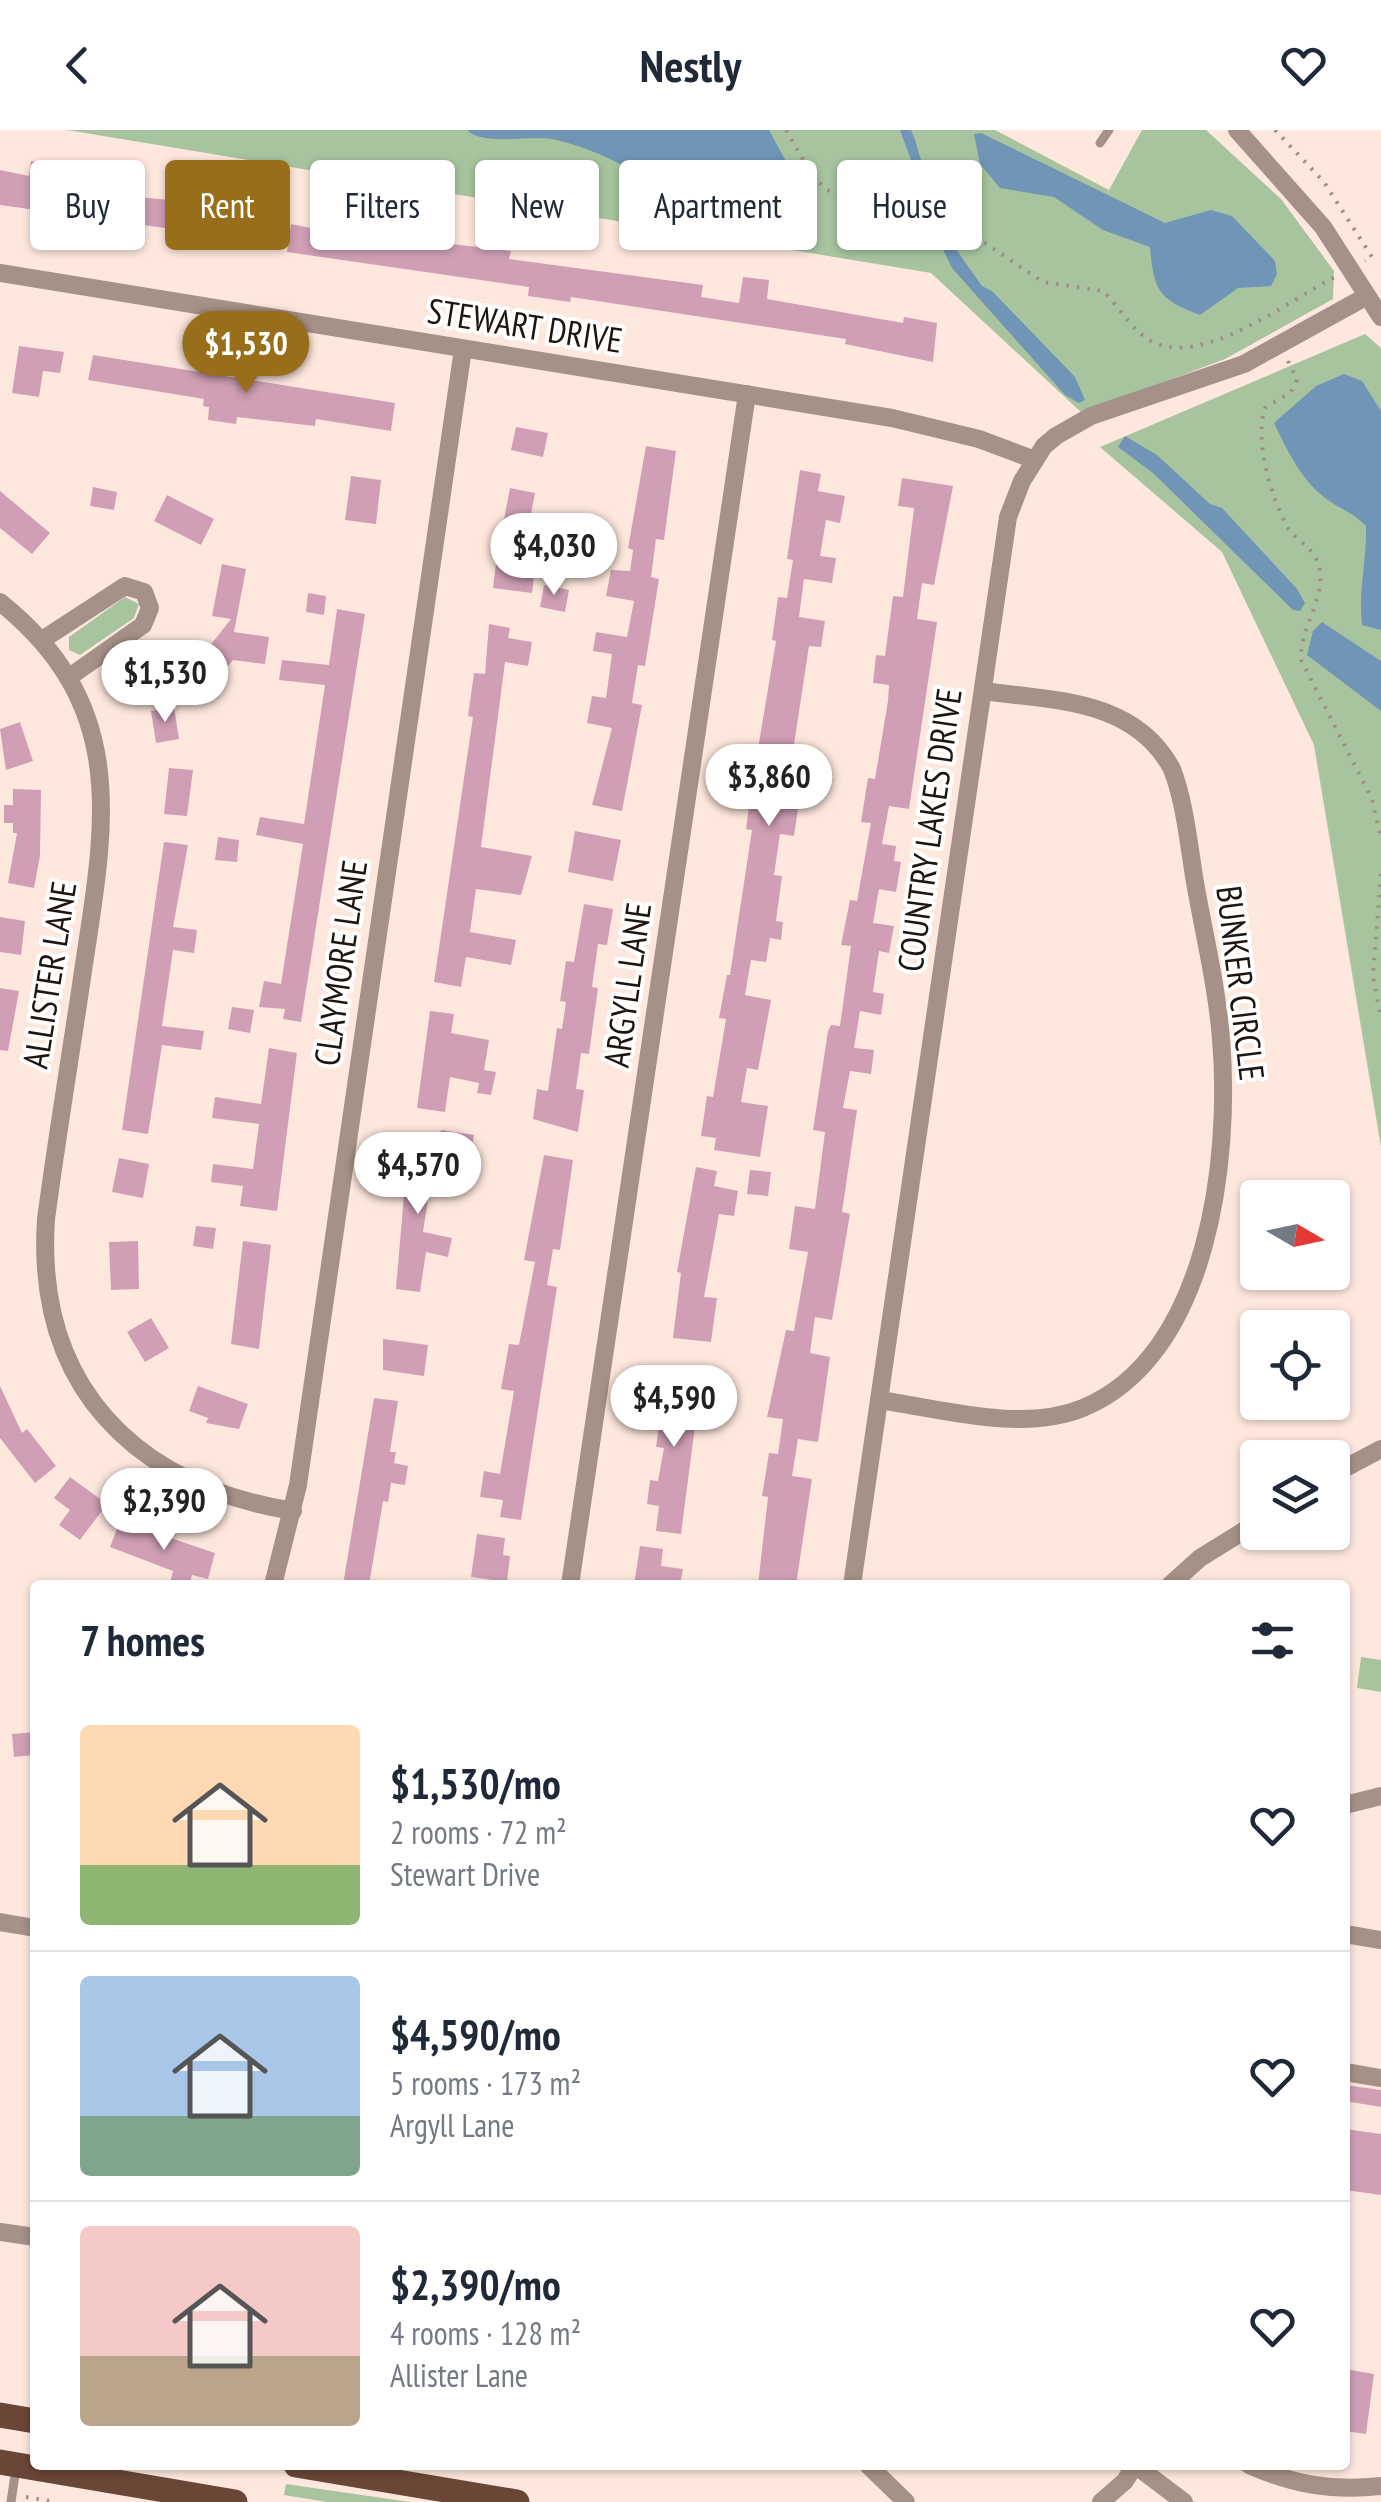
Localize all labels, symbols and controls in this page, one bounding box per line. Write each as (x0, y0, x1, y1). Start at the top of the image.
text: Nestly (640, 36, 741, 94)
icon: back (50, 38, 105, 93)
icon: heart (1276, 38, 1331, 93)
chip: Buy (30, 160, 145, 250)
chip: Rent (165, 160, 290, 250)
chip: Filters (310, 160, 455, 250)
chip: New (475, 160, 599, 250)
chip: Apartment (619, 160, 817, 250)
chip: House (837, 160, 982, 250)
street label: STEWART DRIVE (425, 287, 626, 363)
pin: $1,530 (165, 311, 327, 396)
text: $1,530 (204, 322, 288, 364)
pin: $4,030 (473, 513, 635, 598)
text: $4,030 (512, 524, 596, 566)
pin: $1,530 (84, 640, 246, 725)
text: $1,530 (123, 651, 207, 693)
street label: COUNTRY LAKES DRIVE (886, 685, 972, 974)
pin: $3,860 (688, 744, 850, 829)
text: $3,860 (727, 755, 811, 797)
street label: CLAYMORE LANE (303, 857, 377, 1069)
street label: ALLISTER LANE (12, 878, 86, 1072)
street label: BUNKER CIRCLE (1206, 883, 1276, 1083)
street label: ARGYLL LANE (593, 900, 661, 1070)
pin: $4,570 (337, 1132, 499, 1217)
text: $4,570 (376, 1143, 460, 1185)
north arrow (1240, 1180, 1350, 1290)
map controls (1240, 1180, 1350, 1550)
button: locate (1240, 1310, 1350, 1420)
pin: $4,590 (593, 1365, 755, 1450)
text: $4,590 (632, 1376, 716, 1418)
button: layers (1240, 1440, 1350, 1550)
pin: $2,390 (83, 1468, 245, 1553)
text: $2,390 (122, 1479, 206, 1521)
text: 7 homes (80, 1613, 205, 1668)
icon: filters (1245, 1613, 1300, 1668)
text: $1,530/mo (390, 1756, 561, 1811)
icon: home (160, 1765, 280, 1885)
icon: heart (1245, 1798, 1300, 1853)
text: 2 rooms · 72 m² (390, 1811, 567, 1853)
text: Stewart Drive (390, 1853, 540, 1895)
text: $4,590/mo (390, 2007, 561, 2062)
icon: home (160, 2016, 280, 2136)
icon: heart (1245, 2049, 1300, 2104)
text: 5 rooms · 173 m² (390, 2062, 581, 2104)
text: Argyll Lane (390, 2104, 514, 2146)
text: $2,390/mo (390, 2257, 561, 2312)
icon: home (160, 2266, 280, 2386)
icon: heart (1245, 2299, 1300, 2354)
text: 4 rooms · 128 m² (390, 2312, 581, 2354)
text: Allister Lane (390, 2354, 528, 2396)

